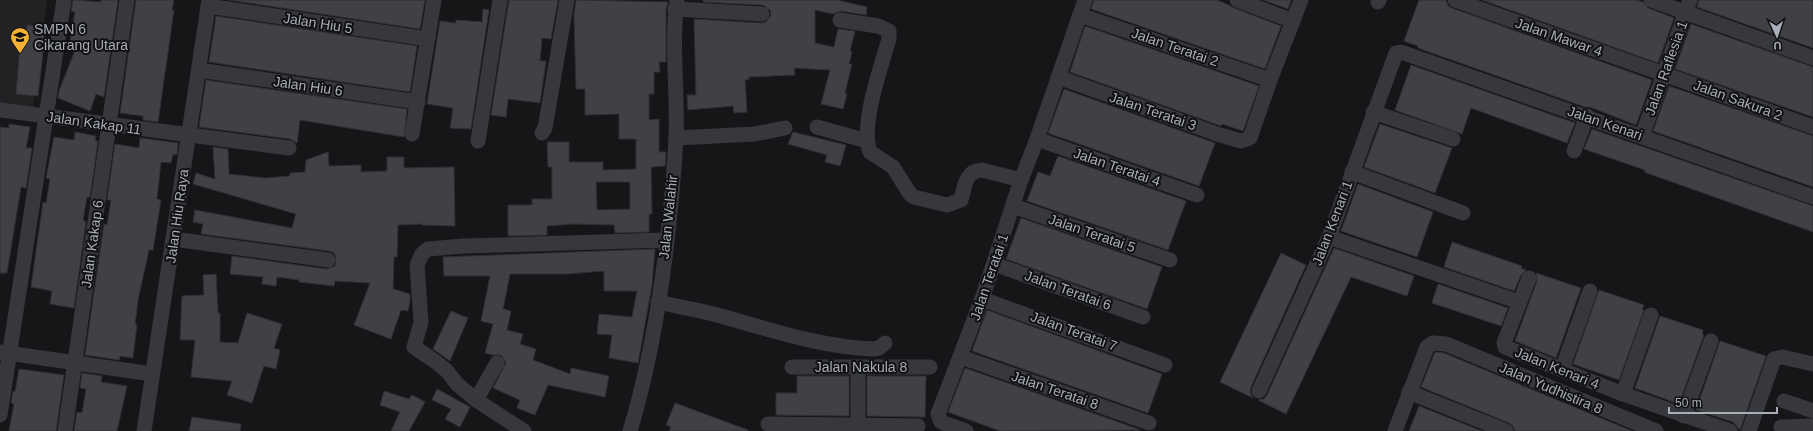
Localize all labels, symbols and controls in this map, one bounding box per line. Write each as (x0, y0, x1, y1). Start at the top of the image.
street label: Jalan Hiu 5 (282, 10, 354, 36)
street label: Jalan Mawar 4 (1513, 15, 1605, 59)
north arrow (1757, 16, 1797, 56)
street label: Jalan Raflesia 1 (1641, 18, 1691, 118)
place label: SMPN 6 Cikarang Utara (34, 21, 128, 53)
street label: Jalan Teratai 2 (1129, 25, 1221, 69)
school or university icon: SMPN 6 Cikarang Utara (9, 26, 31, 54)
text: U (1773, 40, 1782, 52)
street label: Jalan Hiu 6 (272, 73, 344, 99)
street label: Jalan Sakura 2 (1691, 77, 1785, 124)
street label: Jalan Teratai 3 (1107, 89, 1199, 133)
street label: Jalan Kenari (1566, 103, 1644, 143)
street label: Jalan Kakap 11 (46, 108, 143, 138)
street label: Jalan Teratai 4 (1071, 145, 1163, 189)
street label: Jalan Hiu Raya (162, 168, 192, 264)
street label: Jalan Walahir (656, 174, 680, 260)
street label: Jalan Kenari 1 (1308, 178, 1356, 268)
street label: Jalan Kakap 6 (78, 199, 106, 289)
street label: Jalan Teratai 5 (1046, 211, 1138, 255)
street label: Jalan Teratai 1 (967, 231, 1011, 323)
street label: Jalan Teratai 6 (1023, 267, 1114, 313)
street label: Jalan Teratai 7 (1029, 308, 1120, 354)
street label: Jalan Kenari 4 (1513, 344, 1602, 392)
street label: Jalan Nakula 8 (815, 359, 908, 375)
street label: Jalan Yudhistira 8 (1497, 359, 1605, 417)
street label: Jalan Teratai 8 (1009, 368, 1101, 412)
scale bar (1669, 389, 1777, 415)
text: 50 m (1675, 396, 1702, 410)

